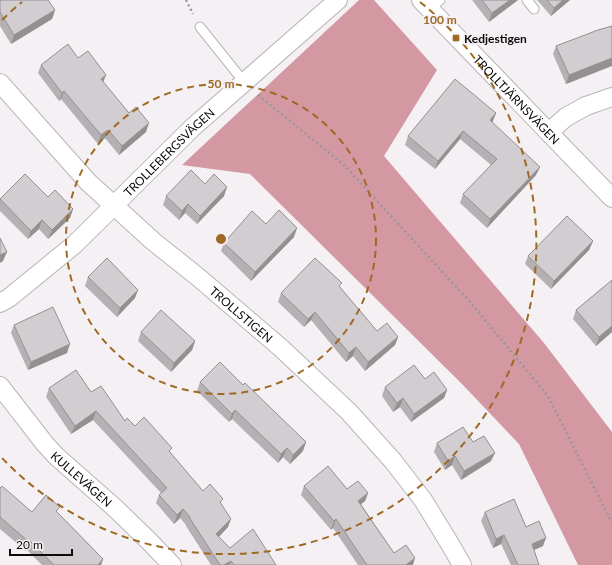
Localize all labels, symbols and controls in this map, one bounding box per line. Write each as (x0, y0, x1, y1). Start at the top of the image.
text: 100 m (423, 12, 457, 27)
place label: Kedjestigen (464, 31, 527, 46)
marker: Kedjestigen (451, 33, 461, 43)
street label: TROLLTJÄRNSVÄGEN (470, 52, 563, 147)
text: 50 m (208, 76, 234, 91)
street label: TROLLEBERGSVÄGEN (120, 104, 217, 199)
centre of rings (214, 232, 228, 246)
street label: TROLLSTIGEN (207, 283, 276, 345)
street label: KULLEVÄGEN (48, 448, 115, 510)
scale bar (10, 531, 72, 557)
text: 20 m (16, 537, 43, 552)

